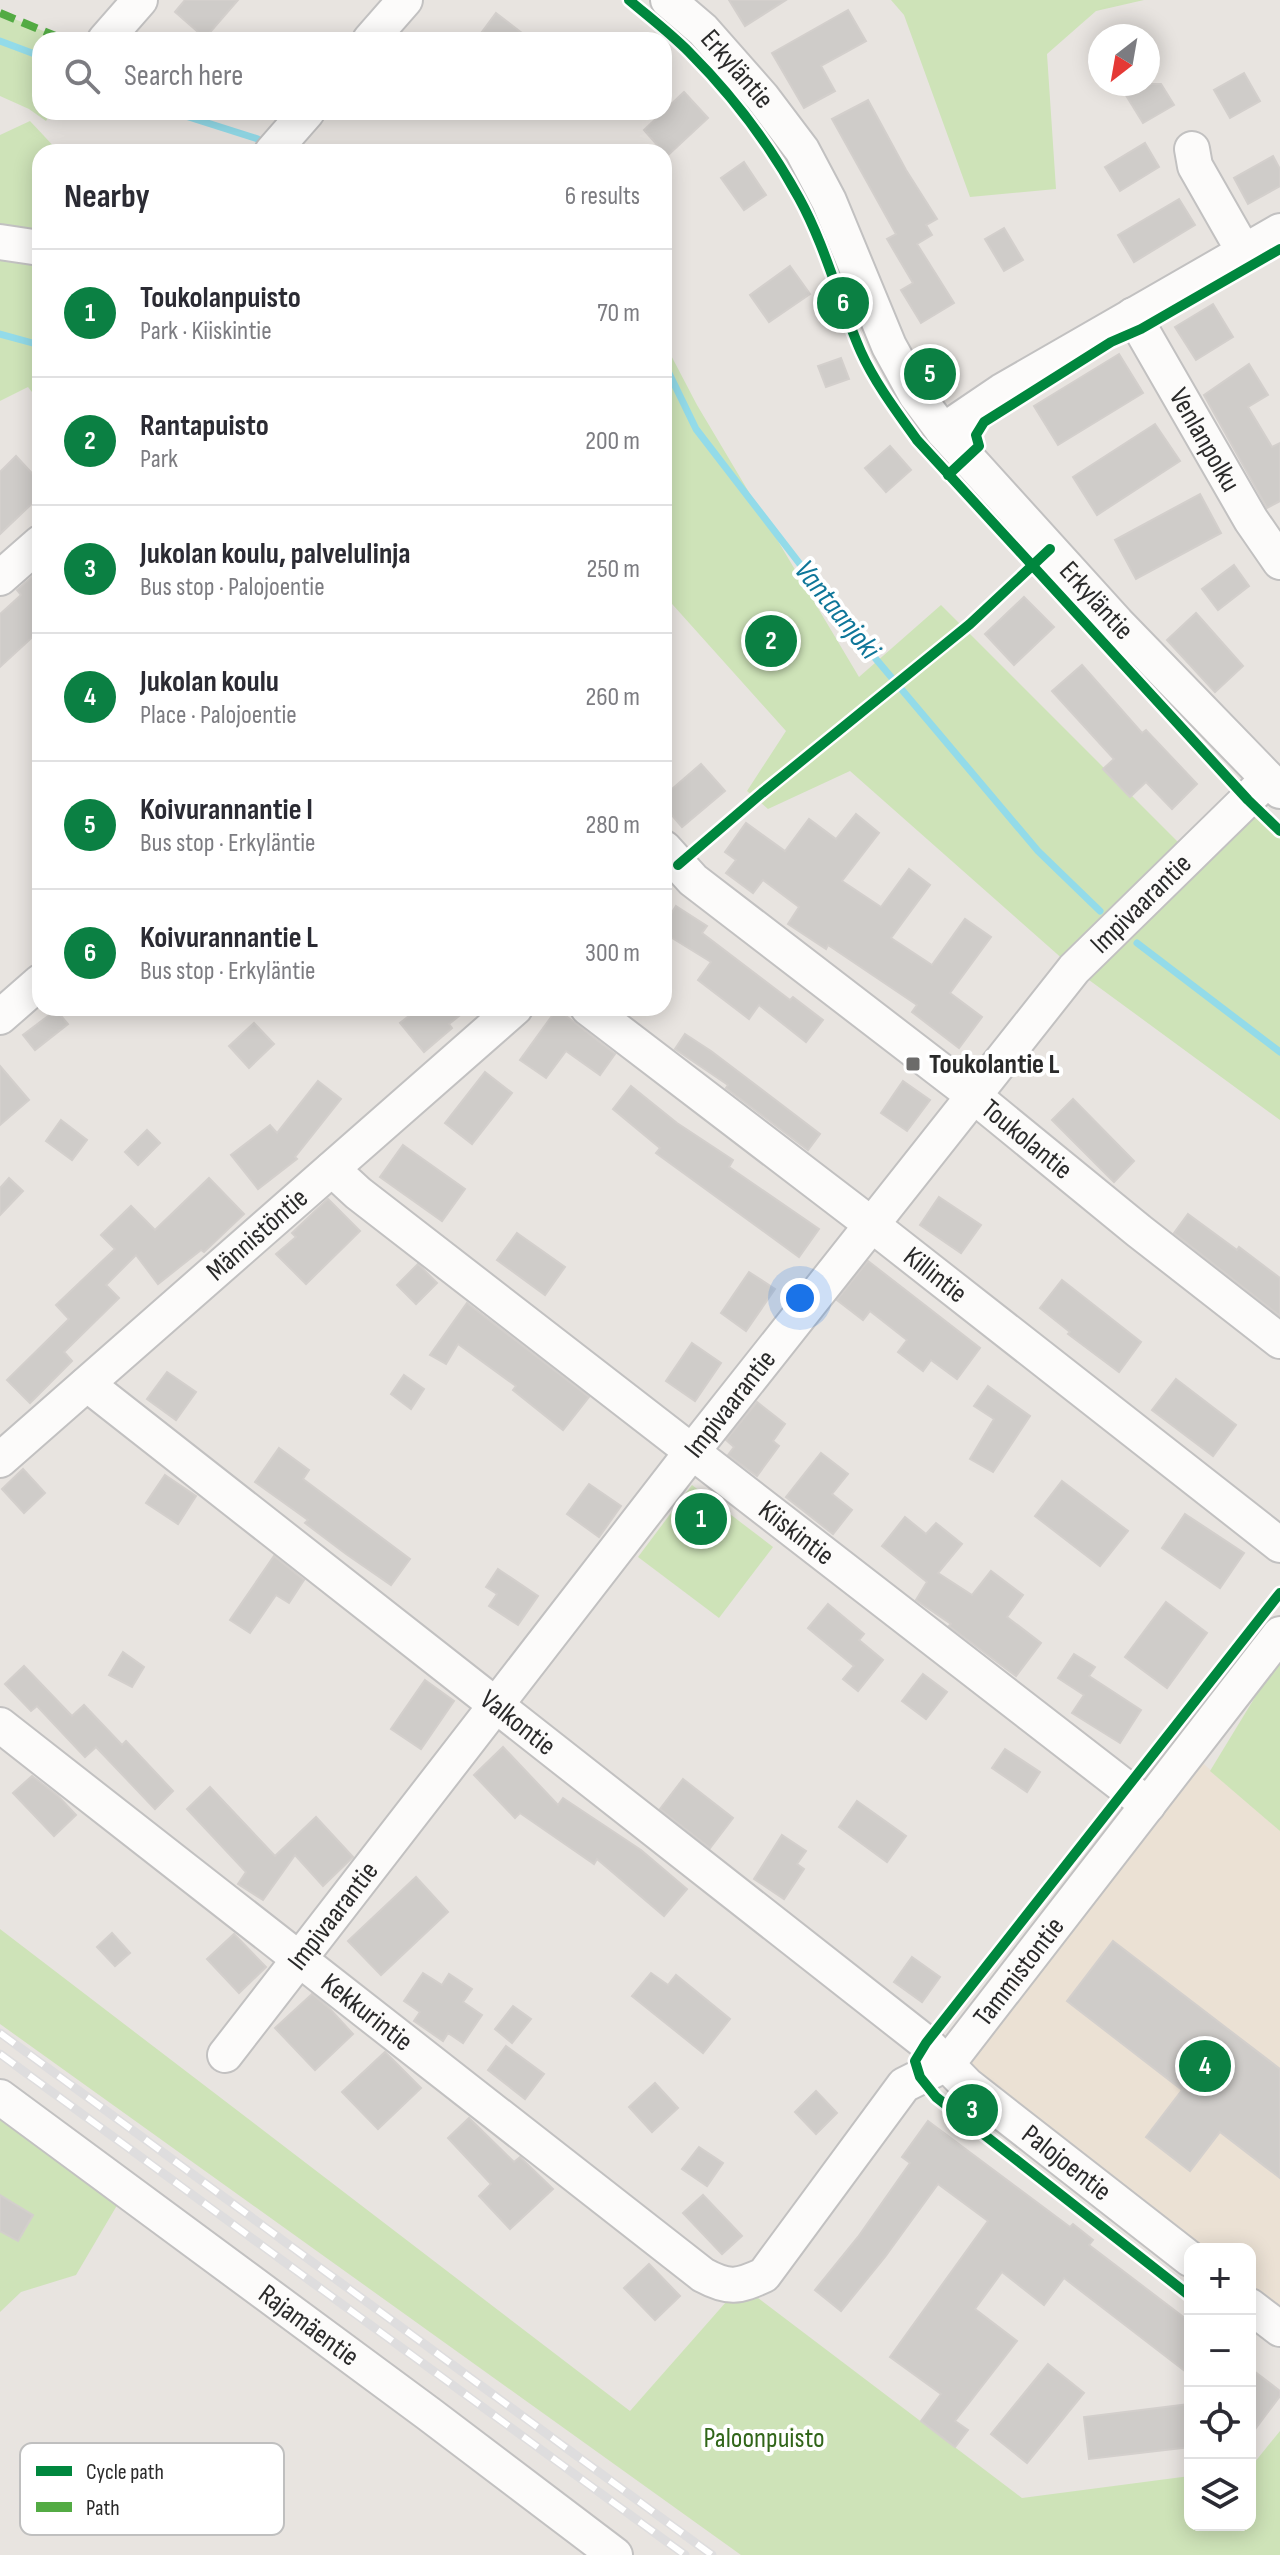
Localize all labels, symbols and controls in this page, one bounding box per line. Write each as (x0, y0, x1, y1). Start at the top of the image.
street label: Erkyläntie (694, 23, 781, 115)
north arrow (1088, 24, 1160, 96)
search box (32, 32, 672, 120)
icon: search (60, 54, 104, 98)
text: Search here (124, 58, 243, 94)
text: Nearby (64, 176, 150, 217)
text: 6 results (565, 181, 640, 212)
pin: 6 (817, 273, 869, 333)
text: Toukolanpuisto (140, 280, 301, 316)
text: 1 (85, 298, 95, 329)
text: 70 m (597, 298, 640, 329)
text: Park · Kiiskintie (140, 316, 272, 347)
pin: 5 (904, 344, 956, 404)
street label: Venlanpolku (1162, 382, 1248, 497)
text: Rantapuisto (140, 408, 269, 444)
text: 2 (84, 426, 96, 457)
text: 200 m (585, 426, 640, 457)
text: Park (140, 444, 178, 475)
text: Jukolan koulu, palvelulinja (140, 536, 411, 572)
water label: Vantaanjoki (786, 553, 889, 668)
text: 3 (84, 554, 96, 585)
text: 250 m (586, 554, 640, 585)
street label: Erkyläntie (1053, 554, 1140, 646)
text: Bus stop · Palojoentie (140, 572, 325, 603)
pin: 2 (745, 611, 797, 671)
text: Jukolan koulu (140, 664, 279, 700)
text: 4 (84, 682, 96, 713)
text: 260 m (585, 682, 640, 713)
text: Place · Palojoentie (140, 700, 297, 731)
text: Koivurannantie I (140, 792, 313, 828)
text: 5 (84, 810, 96, 841)
text: 280 m (585, 810, 640, 841)
text: Bus stop · Erkyläntie (140, 828, 315, 859)
street label: Impivaarantie (1084, 847, 1198, 960)
text: Koivurannantie L (140, 920, 318, 956)
text: 6 (84, 938, 96, 969)
text: 300 m (585, 938, 640, 969)
text: Bus stop · Erkyläntie (140, 956, 315, 987)
place label: Toukolantie L (929, 1048, 1059, 1081)
marker: Toukolantie L (904, 1055, 922, 1073)
street label: Toukolantie (975, 1092, 1079, 1186)
street label: Männistöntie (200, 1181, 314, 1288)
street label: Killintie (897, 1240, 974, 1310)
your location (780, 1278, 820, 1318)
street label: Impivaarantie (677, 1343, 783, 1464)
pin: 1 (675, 1489, 727, 1549)
street label: Kiiskintie (752, 1493, 841, 1572)
street label: Valkontie (474, 1683, 562, 1762)
street label: Impivaarantie (281, 1855, 385, 1977)
street label: Tammistontie (966, 1911, 1071, 2033)
street label: Kekkurintie (315, 1966, 419, 2058)
pin: 4 (1179, 2036, 1231, 2096)
pin: 3 (946, 2080, 998, 2140)
street label: Palojoentie (1015, 2118, 1118, 2208)
map controls (1184, 2243, 1256, 2531)
button: + (1184, 2243, 1256, 2315)
street label: Rajamäentie (252, 2277, 365, 2373)
button: − (1184, 2315, 1256, 2387)
button: locate (1184, 2387, 1256, 2459)
park label: Paloonpuisto (703, 2422, 825, 2455)
legend (20, 2443, 284, 2535)
text: Cycle path (86, 2459, 164, 2486)
button: layers (1184, 2459, 1256, 2531)
text: Path (86, 2495, 120, 2522)

